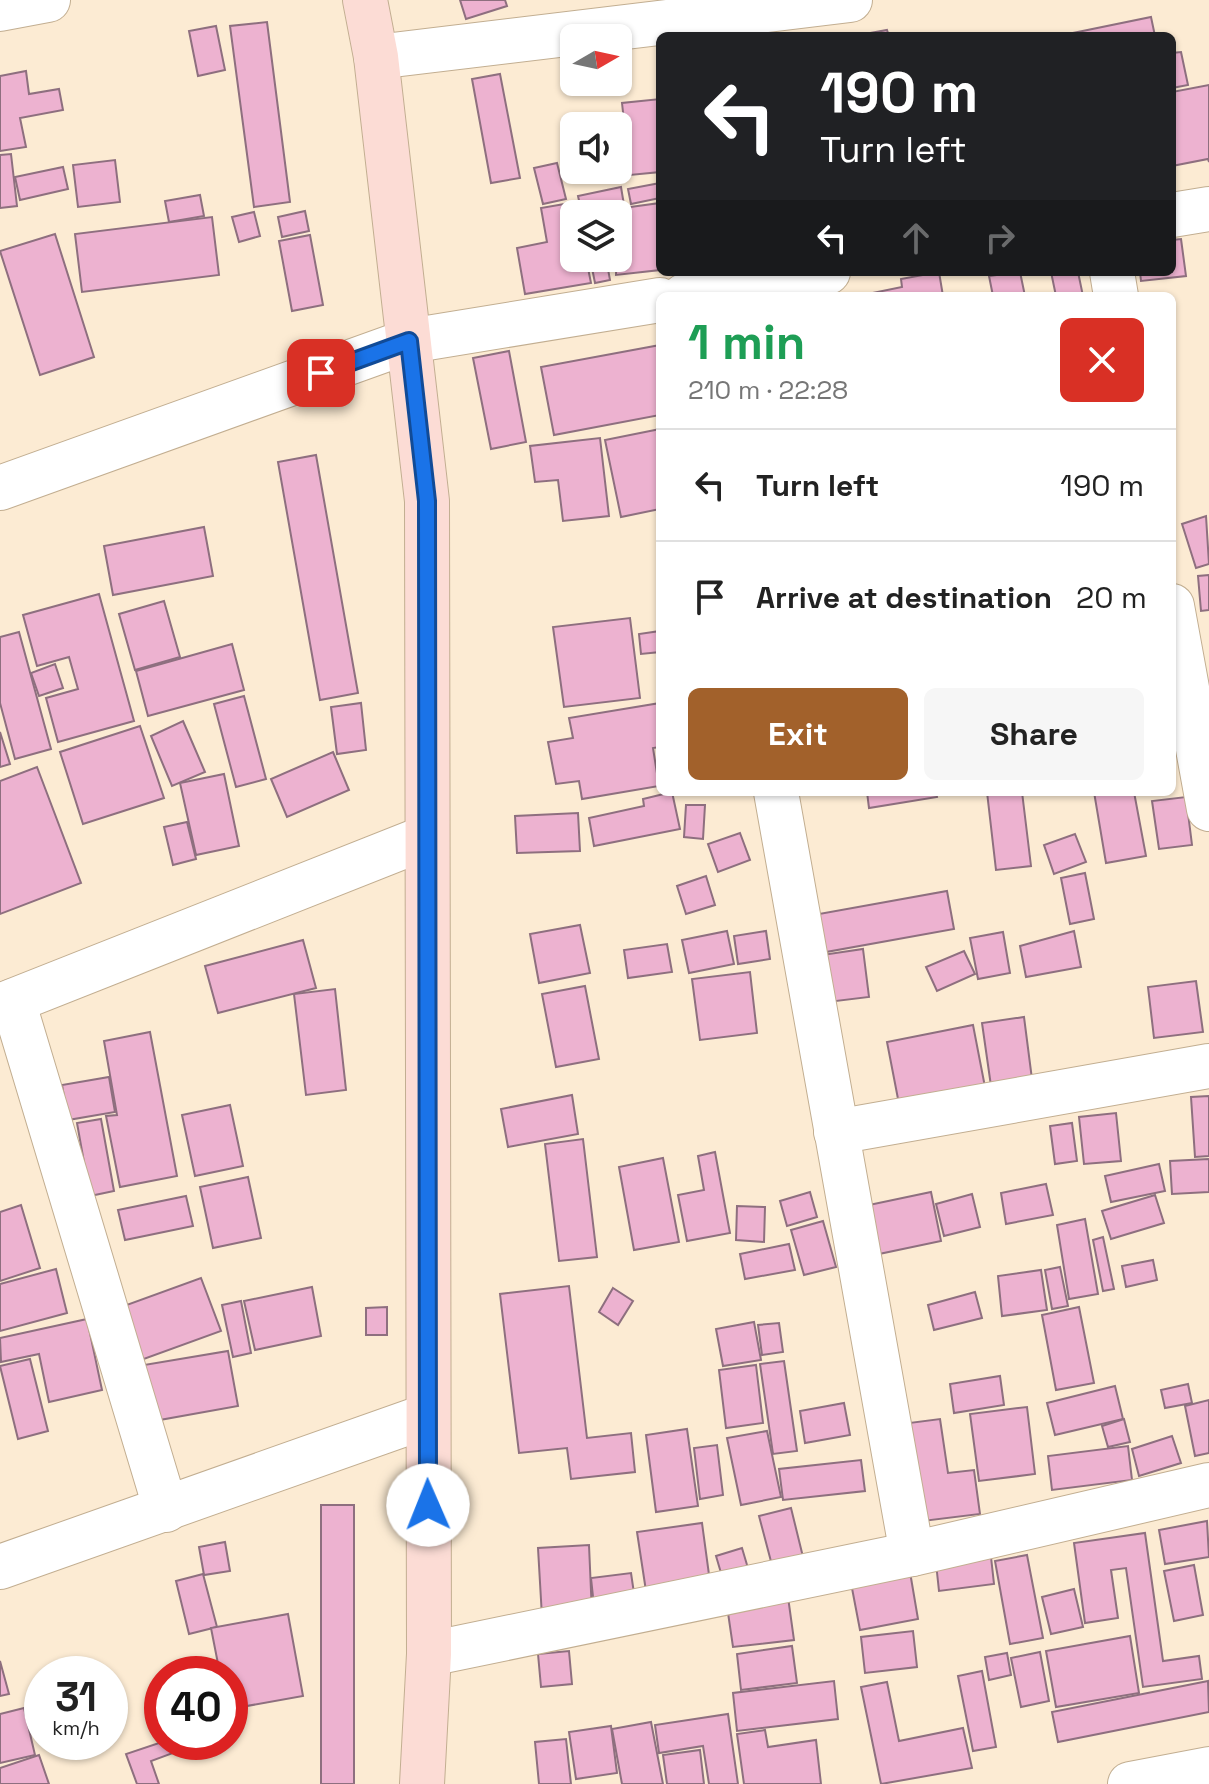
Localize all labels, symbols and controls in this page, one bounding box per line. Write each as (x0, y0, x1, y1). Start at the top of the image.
north arrow (560, 24, 632, 96)
map controls (560, 24, 632, 272)
text: 190 m (820, 57, 978, 128)
icon: left (688, 64, 792, 168)
button: sound (560, 112, 632, 184)
text: Turn left (820, 127, 967, 173)
button: layers (560, 200, 632, 272)
icon: left (810, 216, 854, 260)
icon: ahead (894, 216, 938, 260)
icon: right (978, 216, 1022, 260)
text: 1 min (688, 312, 805, 373)
button: close (1060, 318, 1144, 402)
pin (287, 339, 355, 407)
icon: arrive (299, 351, 343, 395)
text: 210 m · 22:28 (688, 373, 848, 407)
icon: left (688, 463, 732, 507)
text: Turn left (756, 466, 879, 505)
text: 190 m (1060, 466, 1144, 505)
icon: arrive (688, 575, 732, 619)
text: Arrive at destination (756, 578, 1052, 617)
text: 20 m (1076, 578, 1147, 617)
button: Exit (688, 688, 908, 780)
button: Share (924, 688, 1144, 780)
position arrow (386, 1463, 470, 1547)
speed limit sign: 40 (144, 1656, 248, 1760)
text: 31 (55, 1672, 97, 1723)
text: km/h (52, 1715, 100, 1741)

